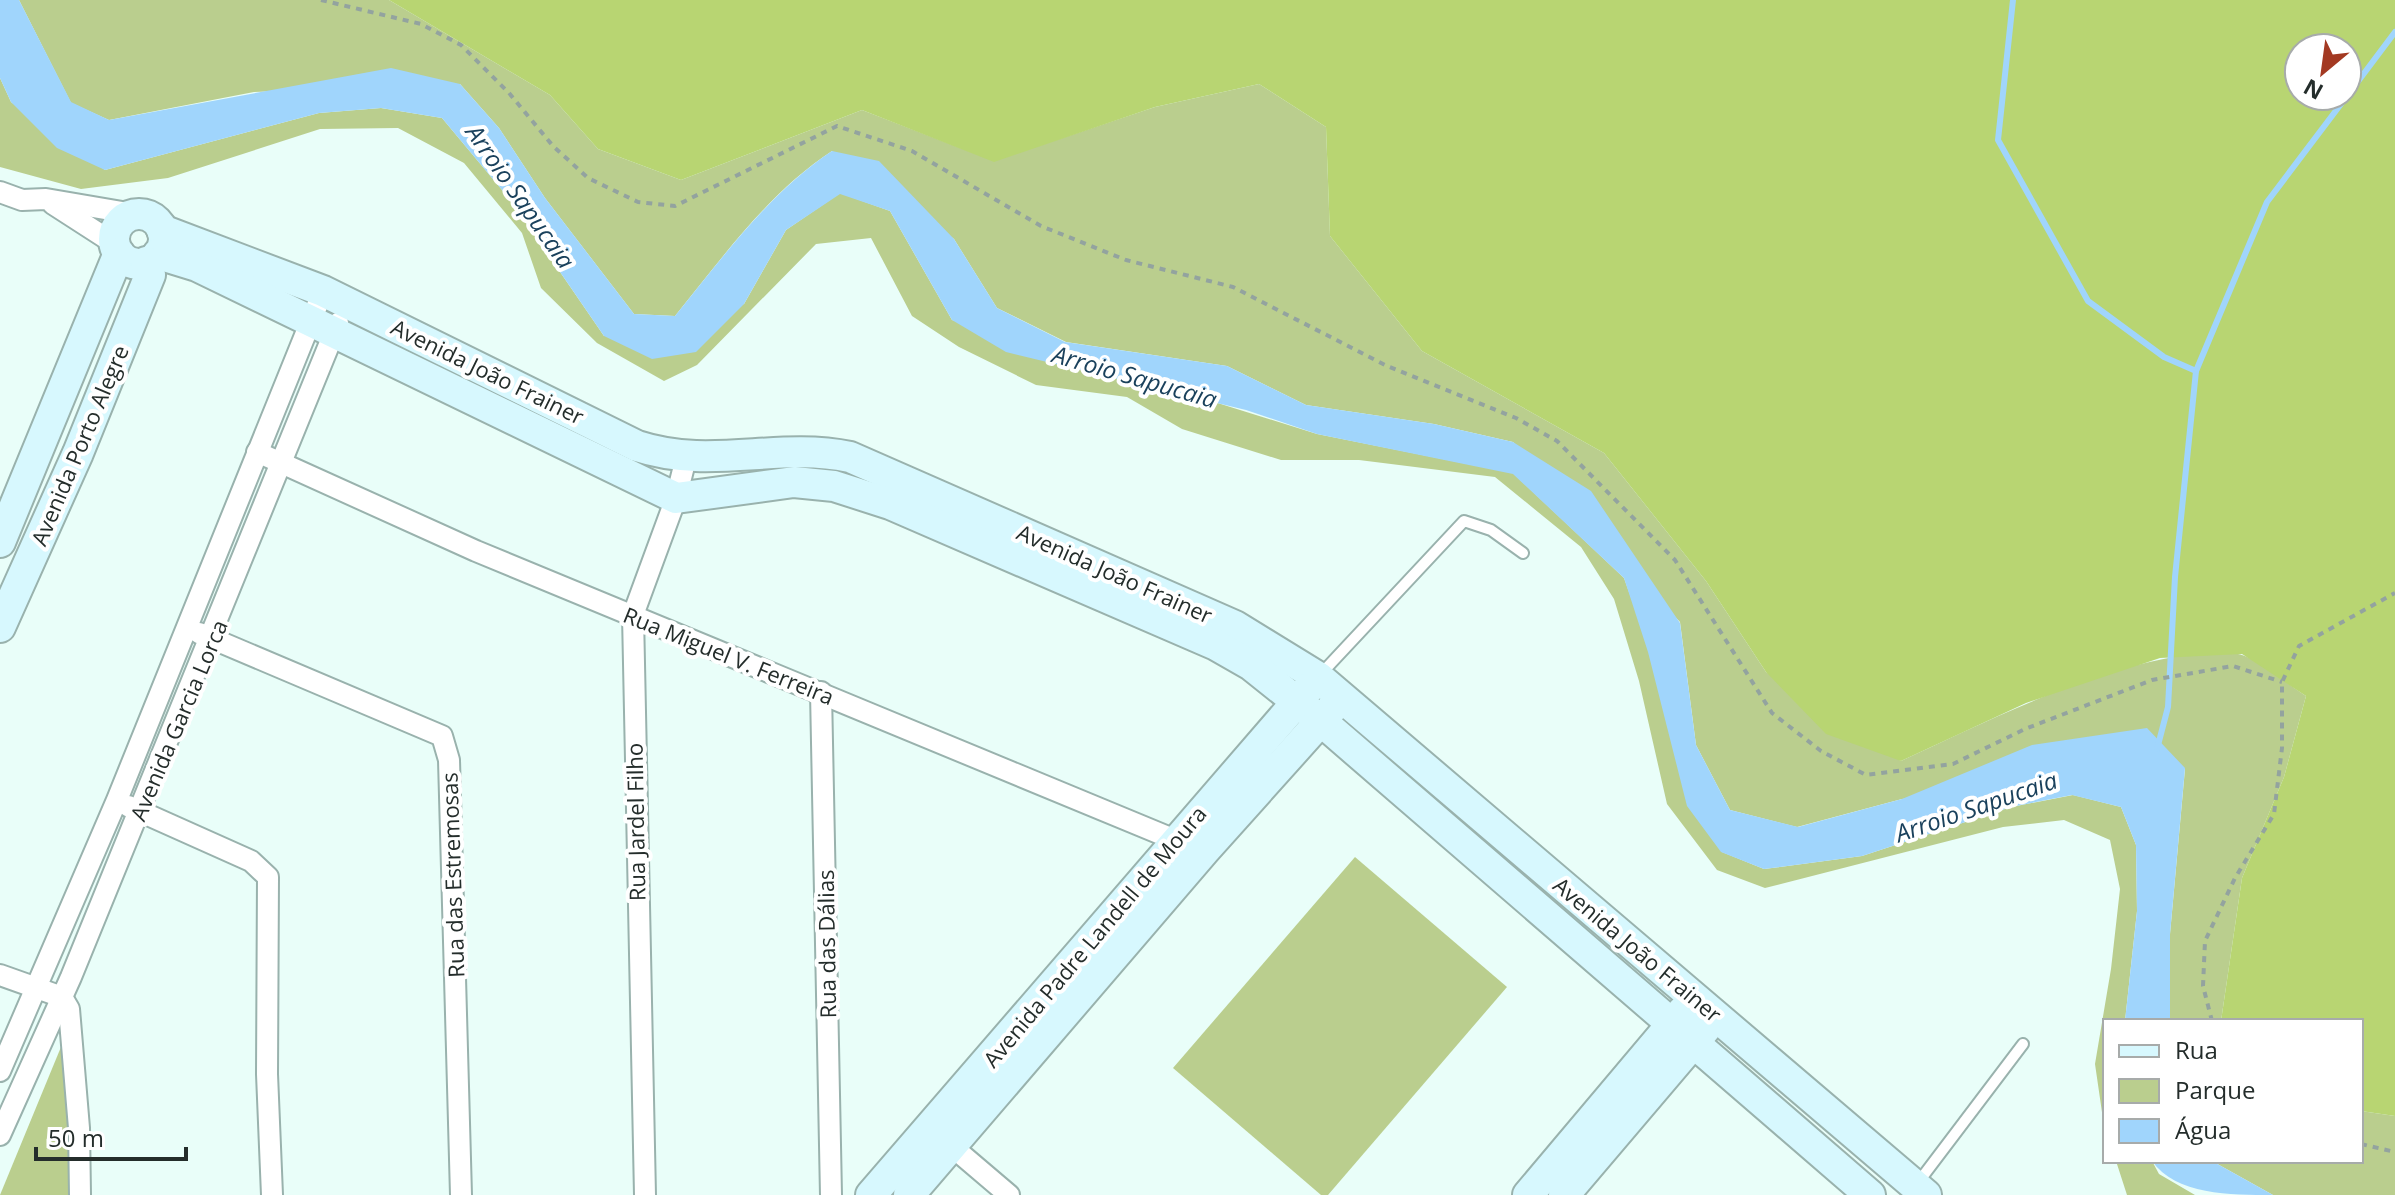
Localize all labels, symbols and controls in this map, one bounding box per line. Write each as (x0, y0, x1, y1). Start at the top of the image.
north arrow (2283, 32, 2363, 112)
text: N (2298, 73, 2328, 108)
water label: Arroio Sapucaia (458, 116, 583, 275)
street label: Avenida João Frainer (387, 311, 589, 431)
water label: Arroio Sapucaia (1047, 336, 1221, 415)
street label: Avenida Porto Alegre (23, 340, 135, 550)
street label: Avenida João Frainer (1013, 516, 1217, 630)
street label: Rua Miguel V. Ferreira (619, 599, 839, 711)
street label: Avenida Garcia Lorca (122, 615, 234, 825)
street label: Rua Jardel Filho (619, 743, 651, 901)
water label: Arroio Sapucaia (1889, 763, 2062, 850)
street label: Rua das Estremosas (433, 772, 471, 978)
street label: Avenida Padre Landell de Moura (976, 799, 1212, 1073)
street label: Rua das Dálias (810, 869, 842, 1019)
street label: Avenida João Frainer (1548, 870, 1728, 1028)
legend (2103, 1019, 2363, 1163)
text: Rua (2175, 1033, 2218, 1066)
text: Parque (2175, 1073, 2255, 1106)
scale bar (36, 1111, 186, 1161)
text: Água (2175, 1113, 2231, 1146)
text: 50 m (48, 1121, 104, 1154)

